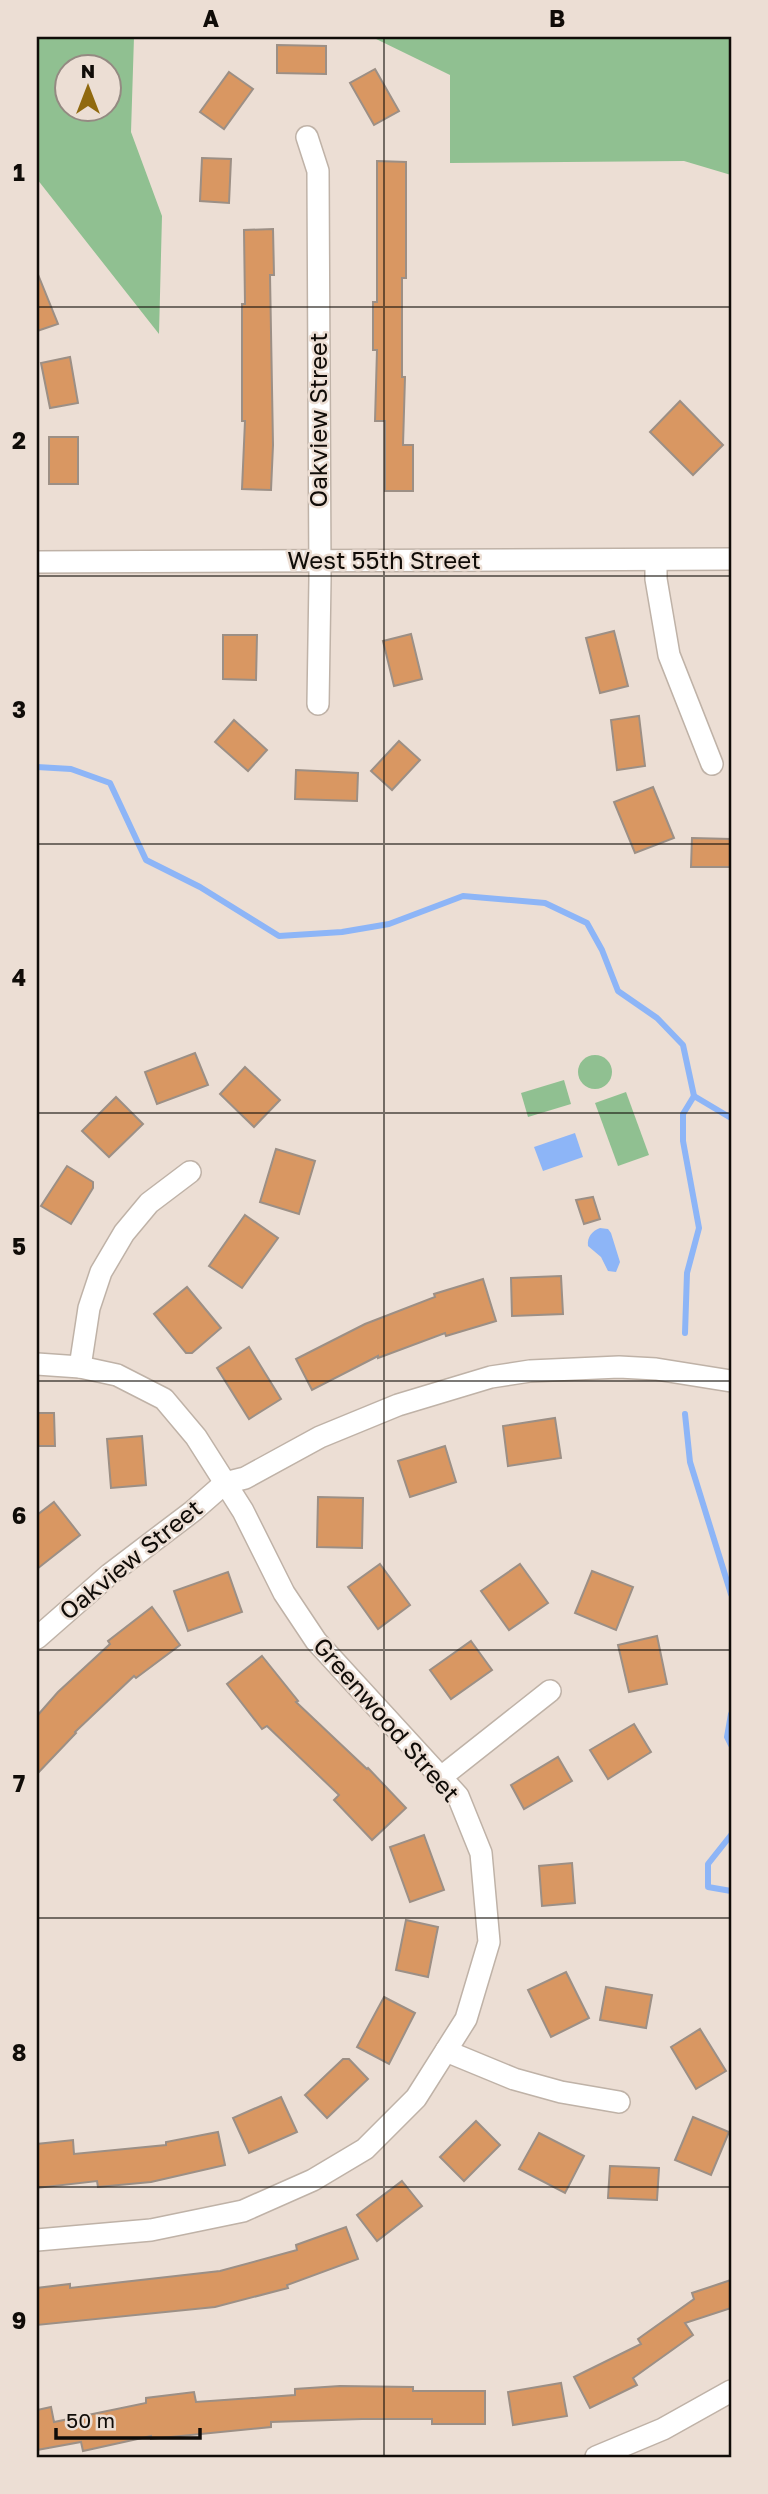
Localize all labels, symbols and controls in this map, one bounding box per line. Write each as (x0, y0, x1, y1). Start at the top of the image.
text: A (203, 4, 220, 32)
text: B (549, 4, 565, 32)
north arrow (52, 52, 122, 122)
text: N (81, 59, 95, 82)
text: 1 (13, 158, 25, 186)
street label: Oakview Street (303, 332, 332, 508)
text: 2 (12, 426, 26, 454)
street label: West 55th Street (287, 545, 481, 574)
text: 3 (12, 695, 26, 723)
text: 4 (12, 963, 26, 991)
text: 5 (12, 1232, 26, 1260)
street label: Oakview Street (53, 1492, 207, 1625)
text: 6 (12, 1501, 26, 1529)
street label: Greenwood Street (308, 1631, 466, 1807)
text: 7 (13, 1769, 25, 1797)
text: 8 (12, 2038, 26, 2066)
text: 9 (12, 2306, 26, 2334)
scale bar (56, 2396, 200, 2440)
text: 50 m (66, 2407, 115, 2433)

